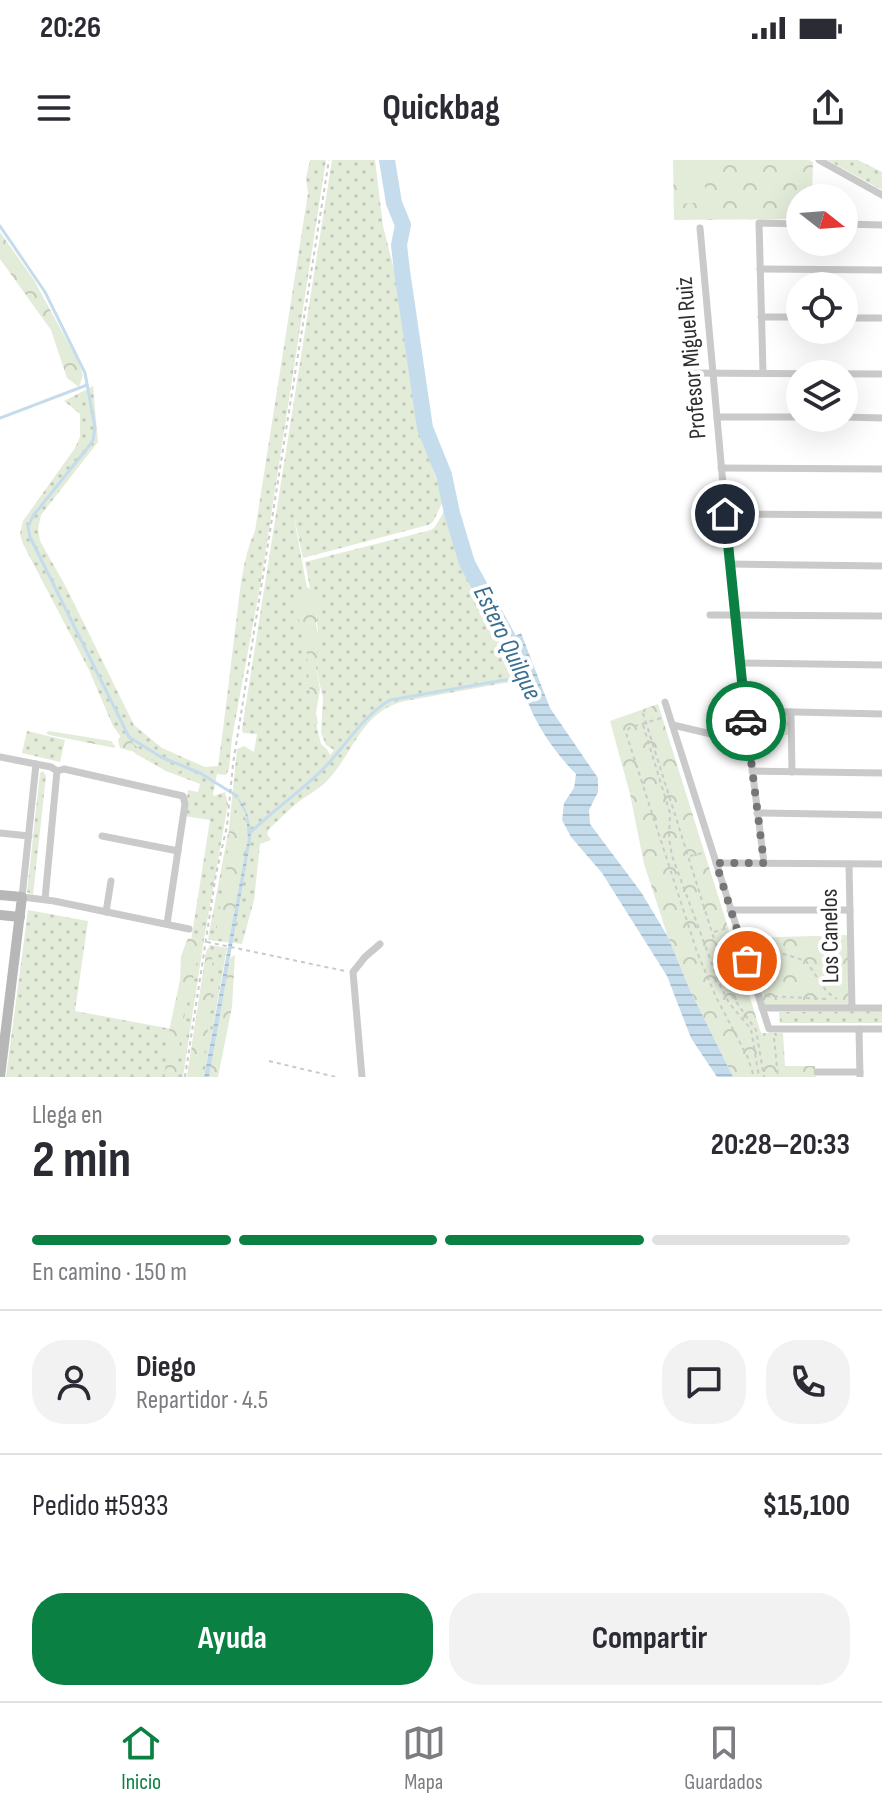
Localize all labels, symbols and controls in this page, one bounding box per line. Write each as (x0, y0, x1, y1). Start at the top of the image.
text: 20:26 (40, 10, 101, 46)
icon: menu (32, 86, 76, 130)
icon: share (806, 86, 850, 130)
text: Quickbag (382, 87, 500, 130)
north arrow (786, 184, 858, 256)
map controls (786, 184, 858, 432)
button: locate (786, 272, 858, 344)
street label: Profesor Miguel Ruiz (669, 276, 713, 440)
button: layers (786, 360, 858, 432)
pin (691, 480, 759, 548)
icon: home (703, 492, 747, 536)
water label: Estero Quilque (466, 581, 548, 705)
courier (706, 681, 786, 761)
icon: car (724, 699, 768, 743)
street label: Los Canelos (815, 889, 845, 983)
pin (713, 927, 781, 995)
icon: bag (725, 939, 769, 983)
text: Llega en (32, 1100, 103, 1131)
text: 20:28–20:33 (711, 1127, 850, 1163)
text: 2 min (32, 1129, 131, 1192)
text: En camino · 150 m (32, 1257, 187, 1288)
button: person (32, 1340, 116, 1424)
button: chat (662, 1340, 746, 1424)
button: phone (766, 1340, 850, 1424)
text: Diego (136, 1349, 196, 1385)
text: Repartidor · 4.5 (136, 1385, 268, 1416)
text: Pedido #5933 (32, 1488, 169, 1524)
text: $15,100 (762, 1488, 850, 1524)
button: Ayuda (32, 1593, 433, 1685)
button: Compartir (449, 1593, 850, 1685)
tab: Inicio (119, 1721, 163, 1796)
tab: Mapa (402, 1721, 446, 1796)
tab: Guardados (684, 1721, 763, 1796)

